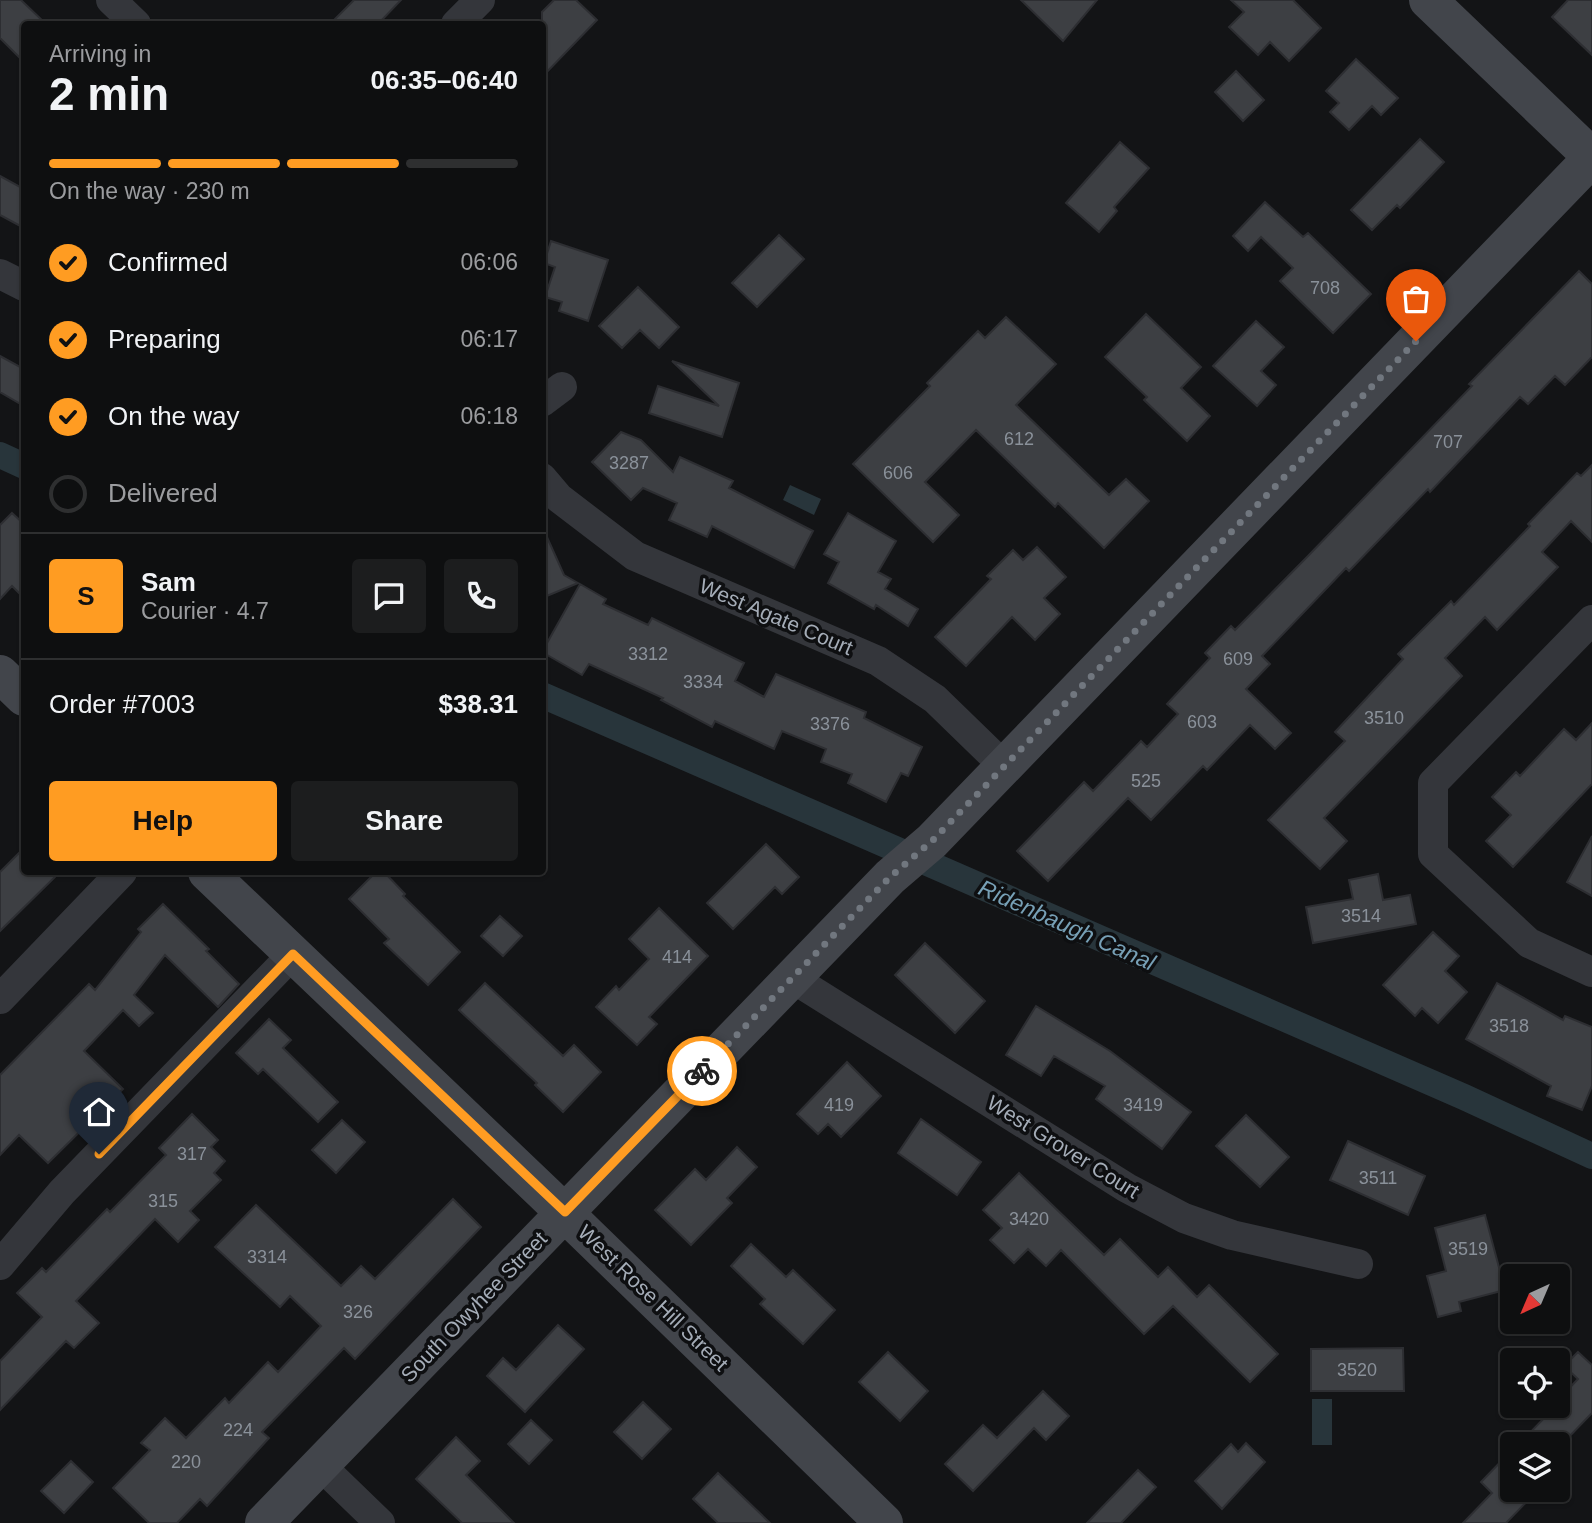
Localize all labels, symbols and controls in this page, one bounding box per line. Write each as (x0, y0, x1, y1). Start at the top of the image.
text: Arriving in (49, 41, 151, 67)
text: 06:35–06:40 (371, 65, 518, 95)
text: 2 min (49, 68, 169, 120)
text: On the way · 230 m (49, 178, 250, 204)
icon: check (49, 244, 87, 282)
text: Confirmed (108, 247, 228, 277)
text: 06:06 (460, 249, 518, 275)
pin (1386, 269, 1446, 341)
house number: 708 (1310, 278, 1340, 298)
icon: bag (1397, 280, 1435, 318)
icon: check (49, 321, 87, 359)
text: Preparing (108, 324, 221, 354)
text: 06:17 (460, 326, 518, 352)
icon: check (49, 398, 87, 436)
text: On the way (108, 401, 240, 431)
text: 06:18 (460, 403, 518, 429)
house number: 612 (1004, 429, 1034, 449)
house number: 707 (1433, 432, 1463, 452)
house number: 3287 (609, 453, 649, 473)
house number: 606 (883, 463, 913, 483)
text: Delivered (108, 478, 218, 508)
button: chat (352, 559, 426, 633)
button: phone (444, 559, 518, 633)
text: Sam (141, 567, 196, 597)
street label: West Agate Court (696, 574, 856, 659)
text: S (77, 581, 95, 611)
text: Courier · 4.7 (141, 598, 269, 624)
house number: 3312 (628, 644, 668, 664)
house number: 609 (1223, 649, 1253, 669)
house number: 3334 (683, 672, 723, 692)
text: Order #7003 (49, 689, 195, 719)
text: $38.31 (438, 689, 518, 719)
house number: 3510 (1364, 708, 1404, 728)
house number: 603 (1187, 712, 1217, 732)
house number: 3376 (810, 714, 850, 734)
house number: 525 (1131, 771, 1161, 791)
button: Help (49, 781, 277, 861)
button: Share (291, 781, 518, 861)
water label: Ridenbaugh Canal (975, 874, 1160, 976)
house number: 3514 (1341, 906, 1381, 926)
house number: 414 (662, 947, 692, 967)
house number: 3518 (1489, 1016, 1529, 1036)
courier (667, 1036, 737, 1106)
icon: bike (683, 1052, 721, 1090)
pin (69, 1082, 129, 1154)
street label: West Grover Court (983, 1091, 1144, 1203)
icon: home (80, 1093, 118, 1131)
house number: 419 (824, 1095, 854, 1115)
house number: 3419 (1123, 1095, 1163, 1115)
house number: 317 (177, 1144, 207, 1164)
house number: 3511 (1359, 1168, 1397, 1188)
house number: 315 (148, 1191, 178, 1211)
house number: 3420 (1009, 1209, 1049, 1229)
street label: West Rose Hill Street (574, 1220, 733, 1375)
street label: South Owyhee Street (396, 1227, 551, 1386)
house number: 3519 (1448, 1239, 1488, 1259)
house number: 3314 (247, 1247, 287, 1267)
north arrow (1500, 1264, 1570, 1334)
map controls (1500, 1264, 1570, 1502)
house number: 326 (343, 1302, 373, 1322)
button: locate (1500, 1348, 1570, 1418)
house number: 3520 (1337, 1360, 1377, 1380)
house number: 224 (223, 1420, 253, 1440)
button: layers (1500, 1432, 1570, 1502)
house number: 220 (171, 1452, 201, 1472)

